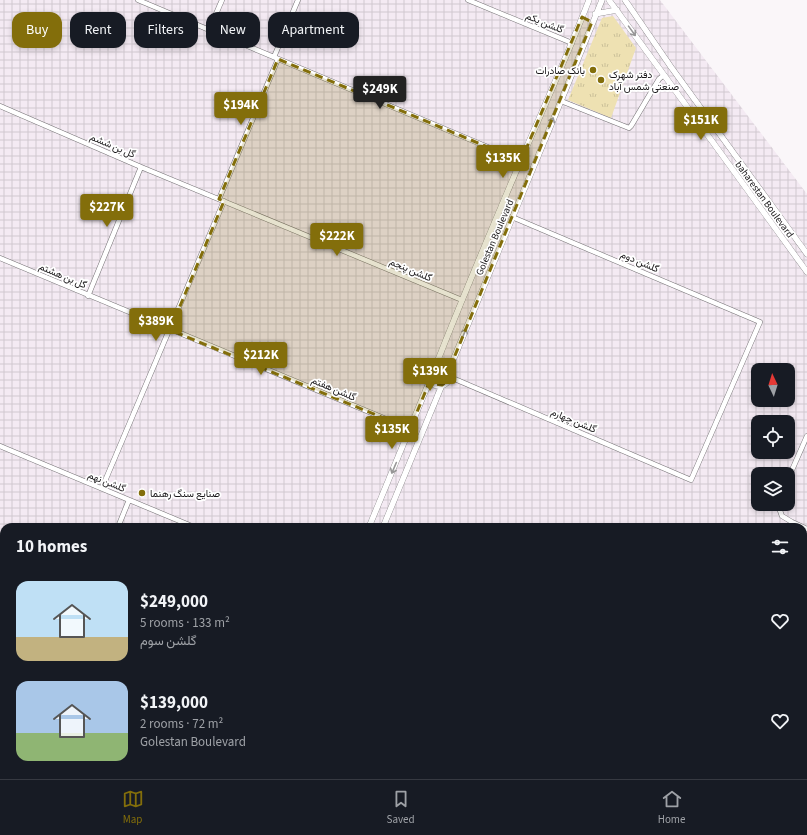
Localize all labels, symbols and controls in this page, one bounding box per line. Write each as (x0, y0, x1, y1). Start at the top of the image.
street label: گلشن یکم (524, 9, 566, 37)
chip: Buy (12, 12, 62, 48)
chip: Rent (70, 12, 126, 48)
chip: Filters (134, 12, 198, 48)
chip: New (206, 12, 260, 48)
chip: Apartment (268, 12, 359, 48)
one-way arrow (628, 26, 636, 37)
place label: بانک صادرات (536, 64, 585, 78)
marker: بانک صادرات (588, 65, 598, 75)
place label: دفتر شهرک صنعتی شمس آباد (609, 68, 679, 94)
marker: دفتر شهرک صنعتی شمس آباد (596, 75, 606, 85)
pin: $249K (352, 76, 408, 110)
text: $249K (362, 80, 398, 98)
pin: $194K (213, 92, 269, 126)
text: $194K (223, 96, 259, 114)
pin: $151K (673, 107, 729, 141)
text: $151K (683, 111, 719, 129)
one-way arrow (548, 118, 556, 130)
street label: گل بن ششم (88, 130, 138, 162)
pin: $135K (475, 145, 531, 179)
text: $135K (485, 149, 521, 167)
street label: baharestan Boulevard (732, 158, 797, 241)
pin: $227K (79, 194, 135, 228)
street label: Golestan Boulevard (473, 197, 517, 278)
text: $227K (89, 198, 125, 216)
pin: $222K (309, 223, 365, 257)
text: $222K (319, 227, 355, 245)
street label: گلشن دوم (618, 248, 661, 276)
street label: گلشن پنجم (387, 255, 435, 285)
street label: گل بن هشتم (37, 260, 89, 292)
pin: $389K (128, 308, 184, 342)
text: $389K (138, 312, 174, 330)
one-way arrow (460, 328, 468, 340)
pin: $212K (233, 342, 289, 376)
text: $212K (243, 346, 279, 364)
pin: $139K (402, 358, 458, 392)
text: $139K (412, 362, 448, 380)
north arrow (751, 363, 795, 407)
map controls (751, 363, 795, 511)
street label: گلشن هفتم (309, 373, 359, 405)
street label: گلشن چهارم (549, 405, 599, 437)
button: locate (751, 415, 795, 459)
pin: $135K (364, 416, 420, 450)
text: $135K (374, 420, 410, 438)
one-way arrow (389, 462, 397, 474)
button: layers (751, 467, 795, 511)
street label: گلشن نهم (86, 468, 128, 496)
place label: صنایع سنگ رهنما (150, 487, 220, 501)
marker: صنایع سنگ رهنما (137, 488, 147, 498)
text: 10 homes (16, 535, 87, 559)
icon: filters (769, 536, 791, 558)
text: $249,000 (140, 590, 208, 614)
icon: home (48, 597, 96, 645)
icon: heart (769, 610, 791, 632)
text: 5 rooms · 133 m² (140, 614, 230, 632)
text: گلشن سوم (140, 632, 197, 650)
text: $139,000 (140, 691, 208, 715)
icon: home (48, 697, 96, 745)
icon: heart (769, 710, 791, 732)
text: 2 rooms · 72 m² (140, 715, 223, 733)
text: Golestan Boulevard (140, 733, 246, 751)
tab: Map (122, 788, 144, 827)
tab: Saved (387, 788, 415, 827)
tab: Home (658, 788, 685, 827)

